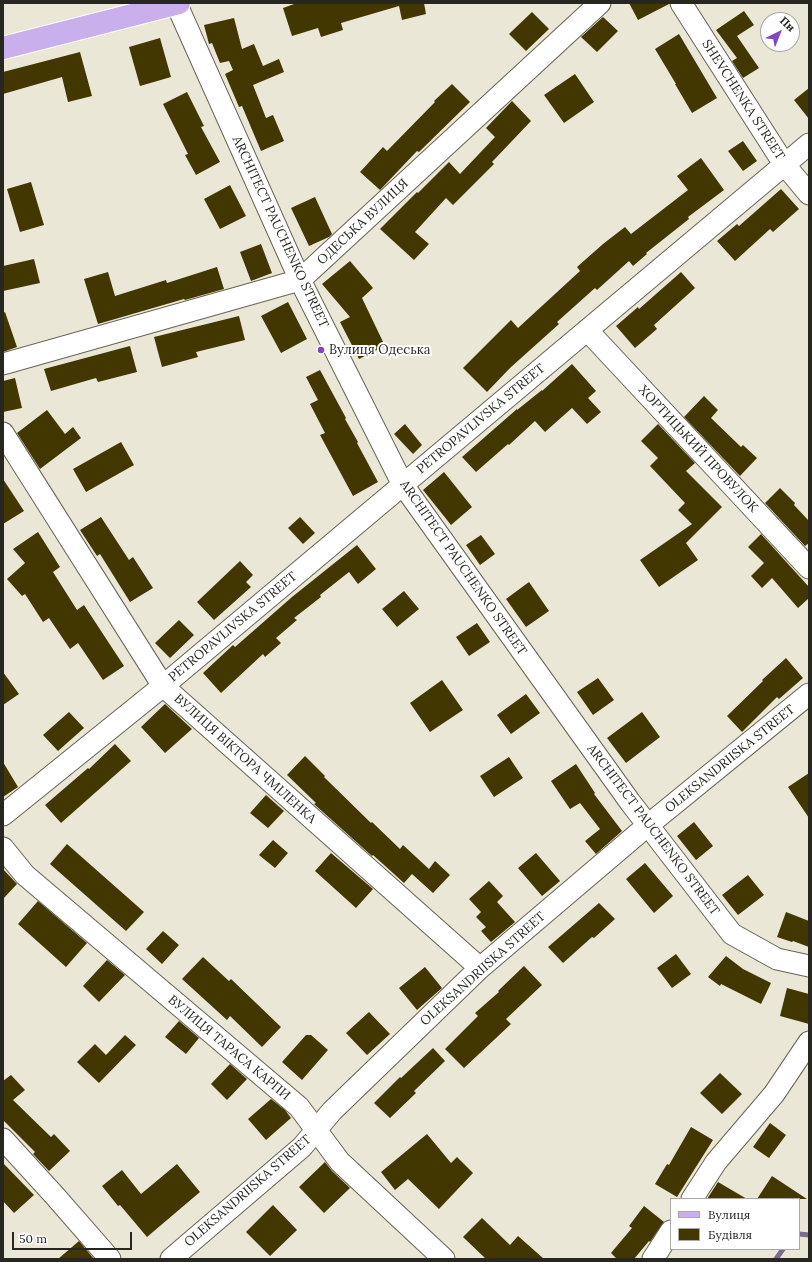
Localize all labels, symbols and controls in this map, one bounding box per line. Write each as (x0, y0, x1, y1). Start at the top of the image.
north arrow (760, 12, 800, 52)
text: Пн (777, 13, 798, 34)
street label: SHEVCHENKA STREET (698, 37, 788, 163)
street label: ARCHITECT PAUCHENKO STREET (229, 134, 331, 330)
street label: ОДЕСЬКА ВУЛИЦЯ (314, 176, 412, 268)
place label: Вулиця Одеська (329, 342, 430, 358)
marker: Вулиця Одеська (316, 345, 326, 355)
street label: PETROPAVLIVSKA STREET (414, 361, 548, 477)
street label: ХОРТИЦЬКИЙ ПРОВУЛОК (635, 382, 761, 516)
street label: ARCHITECT PAUCHENKO STREET (396, 478, 530, 658)
street label: PETROPAVLIVSKA STREET (166, 569, 300, 685)
street label: ВУЛИЦЯ ВІКТОРА ЧМІЛЕНКА (171, 691, 319, 827)
street label: OLEKSANDRIISKA STREET (662, 702, 798, 816)
street label: ARCHITECT PAUCHENKO STREET (584, 741, 722, 919)
street label: OLEKSANDRIISKA STREET (417, 909, 549, 1029)
street label: ВУЛИЦЯ ТАРАСА КАРПИ (165, 992, 293, 1104)
street label: OLEKSANDRIISKA STREET (181, 1132, 315, 1250)
legend (670, 1198, 800, 1250)
text: Вулиця (708, 1207, 750, 1222)
scale bar (14, 1224, 134, 1250)
text: Будівля (708, 1227, 752, 1242)
text: 50 m (19, 1231, 47, 1246)

